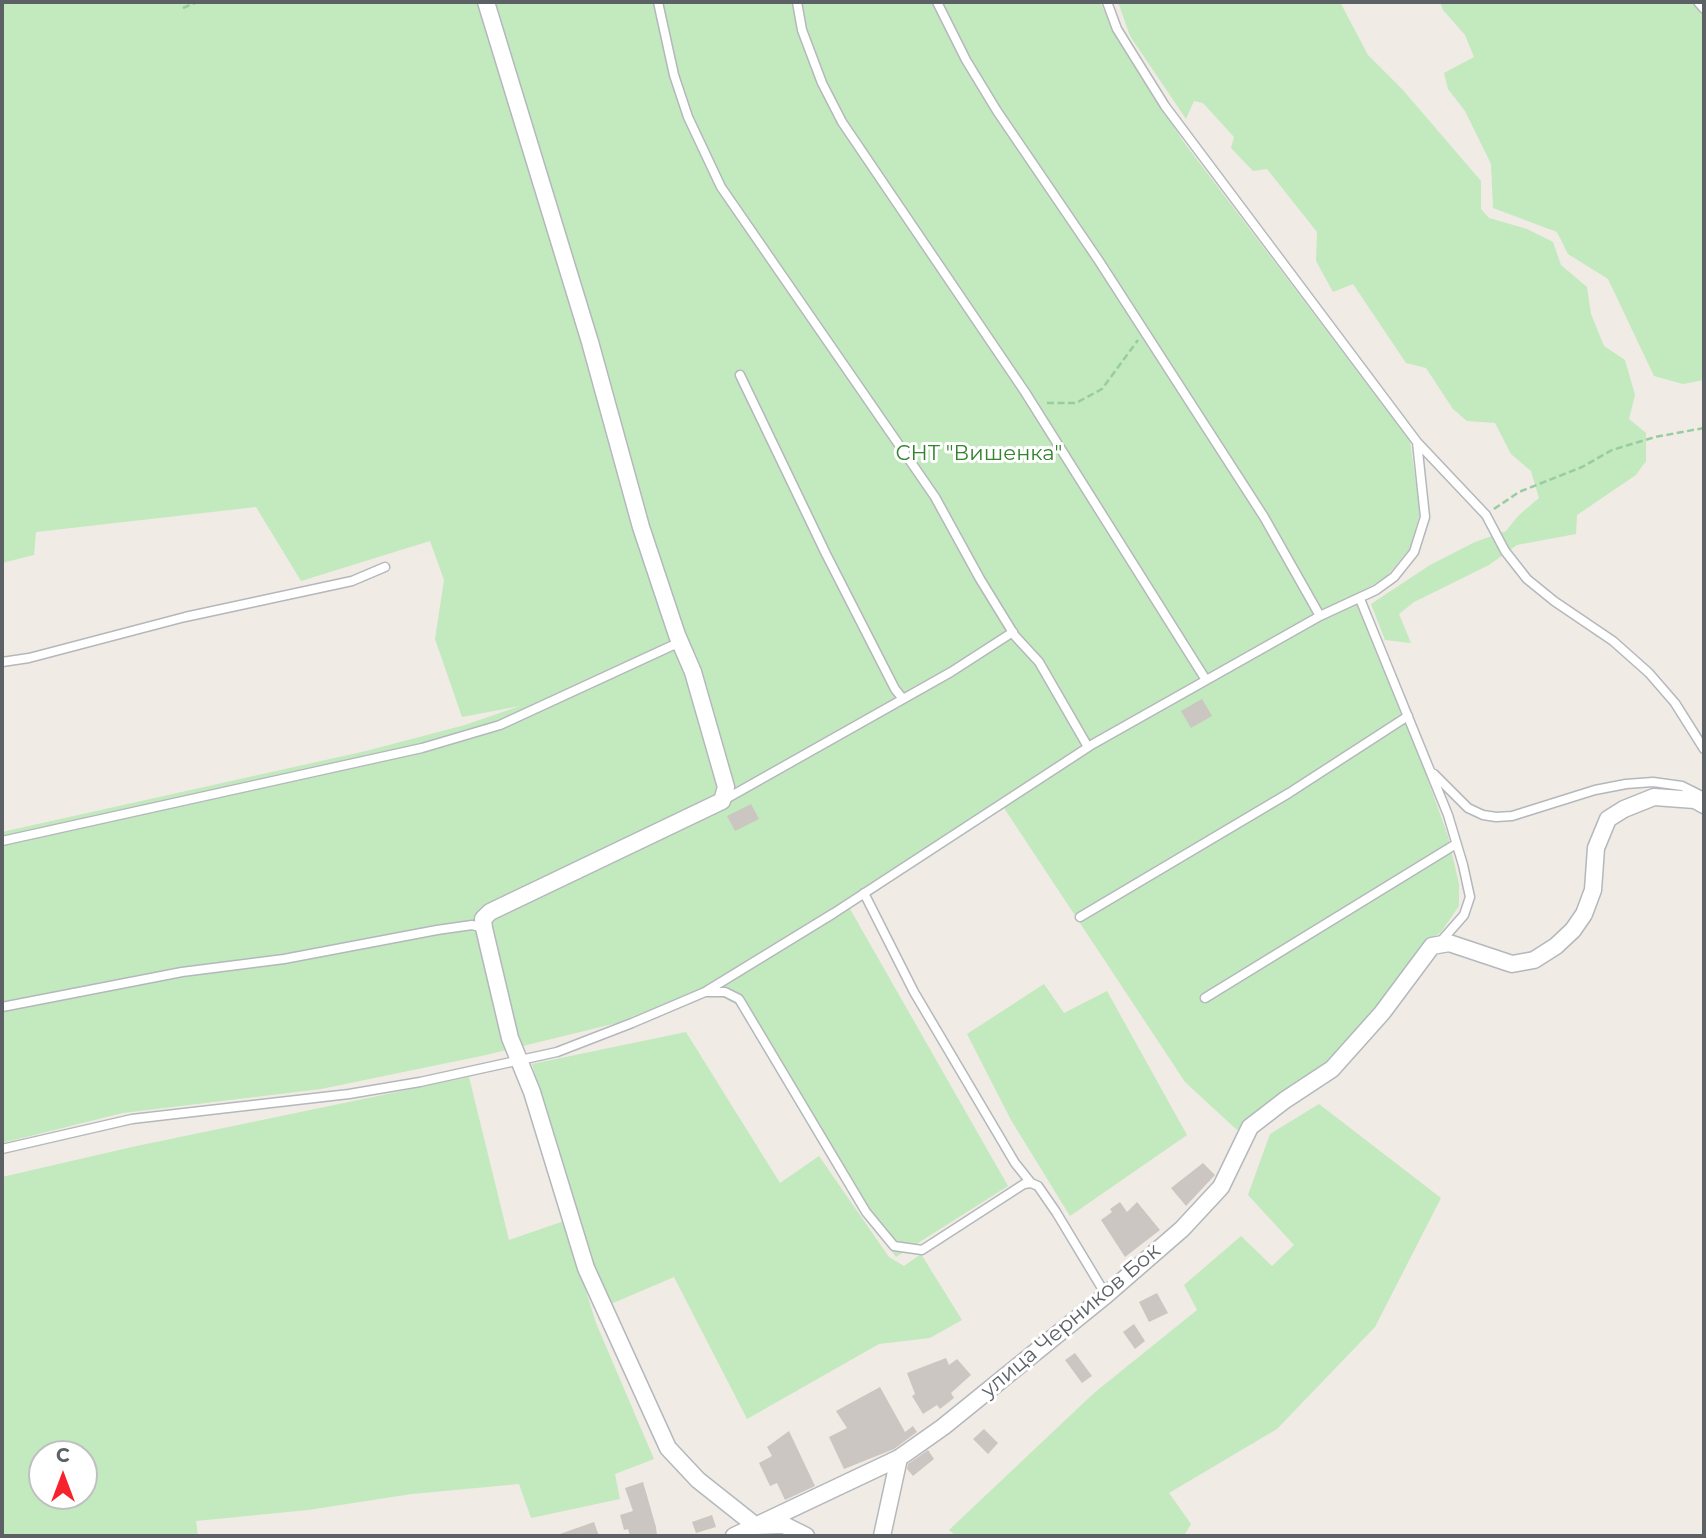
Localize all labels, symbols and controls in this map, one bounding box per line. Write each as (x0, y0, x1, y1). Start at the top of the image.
park label: СНТ "Вишенка" (896, 441, 1062, 467)
street label: улица Черников Бок (976, 1239, 1166, 1403)
north arrow (28, 1440, 98, 1510)
text: С (56, 1444, 70, 1467)

